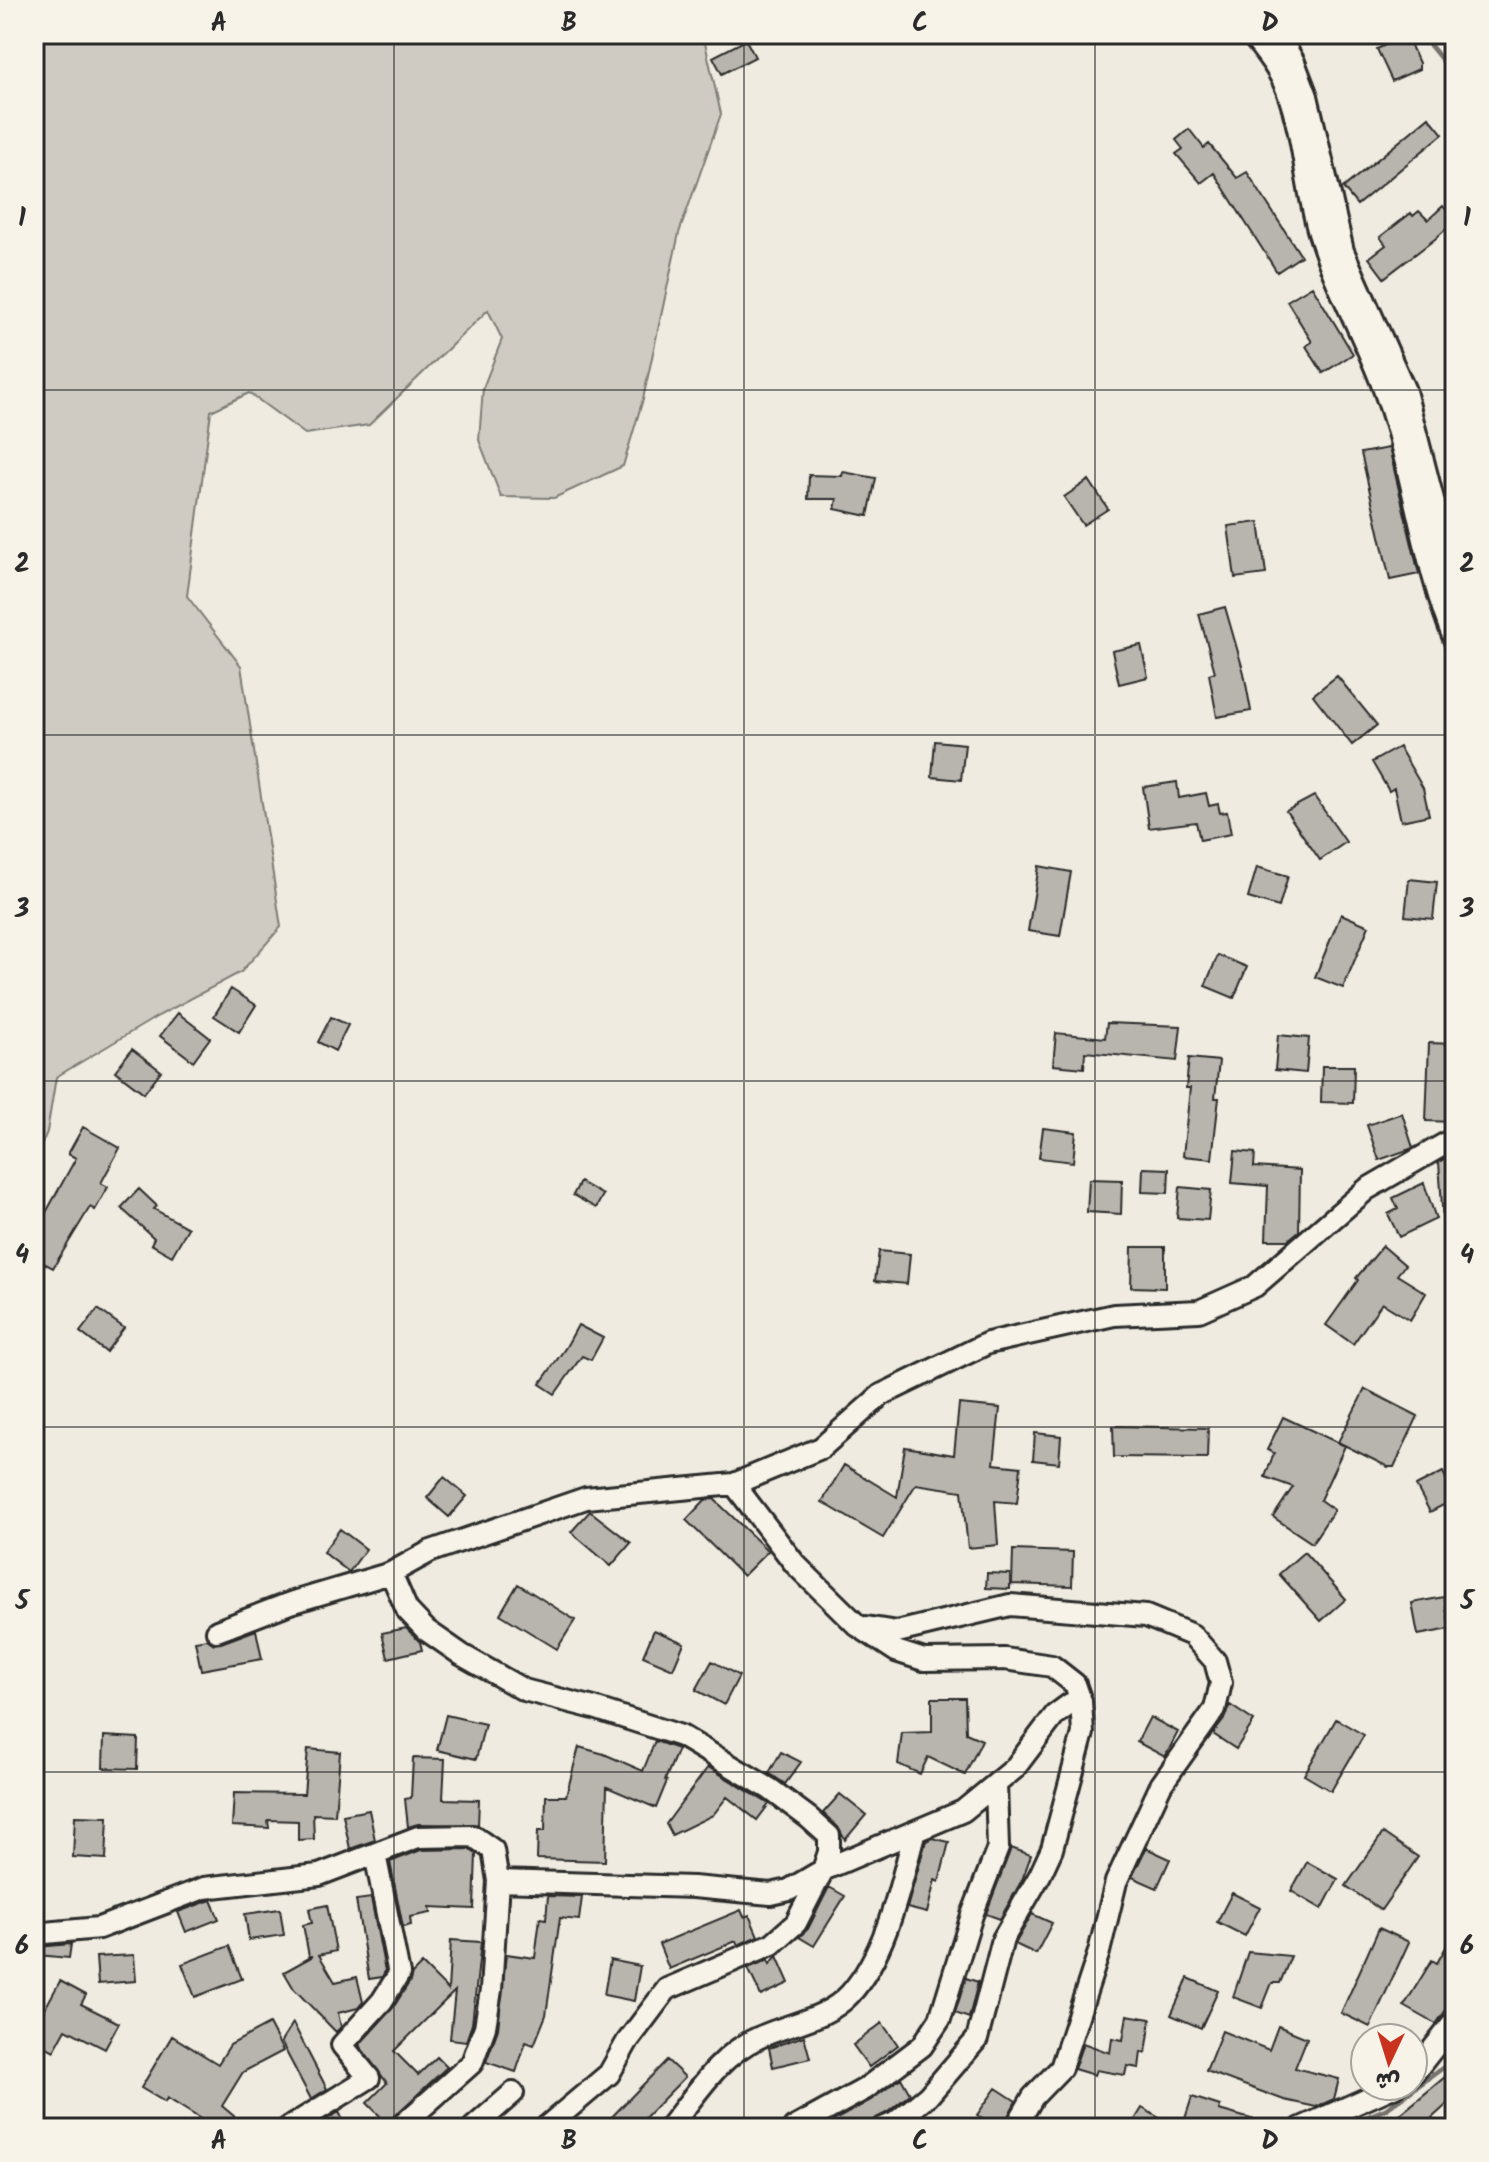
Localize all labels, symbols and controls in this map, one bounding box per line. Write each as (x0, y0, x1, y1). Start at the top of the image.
text: A (211, 3, 227, 45)
text: B (561, 3, 577, 45)
text: C (912, 3, 928, 45)
text: D (1261, 3, 1279, 45)
text: 1 (18, 198, 26, 240)
text: 1 (1463, 198, 1471, 240)
text: 2 (14, 544, 30, 586)
text: 2 (1459, 544, 1475, 586)
text: 3 (14, 889, 29, 931)
text: 3 (1459, 889, 1474, 931)
text: 4 (15, 1235, 29, 1277)
text: 4 (1460, 1235, 1474, 1277)
text: 5 (14, 1581, 30, 1623)
text: 5 (1459, 1581, 1475, 1623)
text: 6 (15, 1926, 29, 1968)
text: 6 (1460, 1926, 1474, 1968)
north arrow (1349, 2022, 1429, 2102)
text: ش (1374, 2061, 1401, 2098)
text: A (211, 2121, 227, 2162)
text: B (561, 2121, 577, 2162)
text: C (912, 2121, 928, 2162)
text: D (1261, 2121, 1279, 2162)

